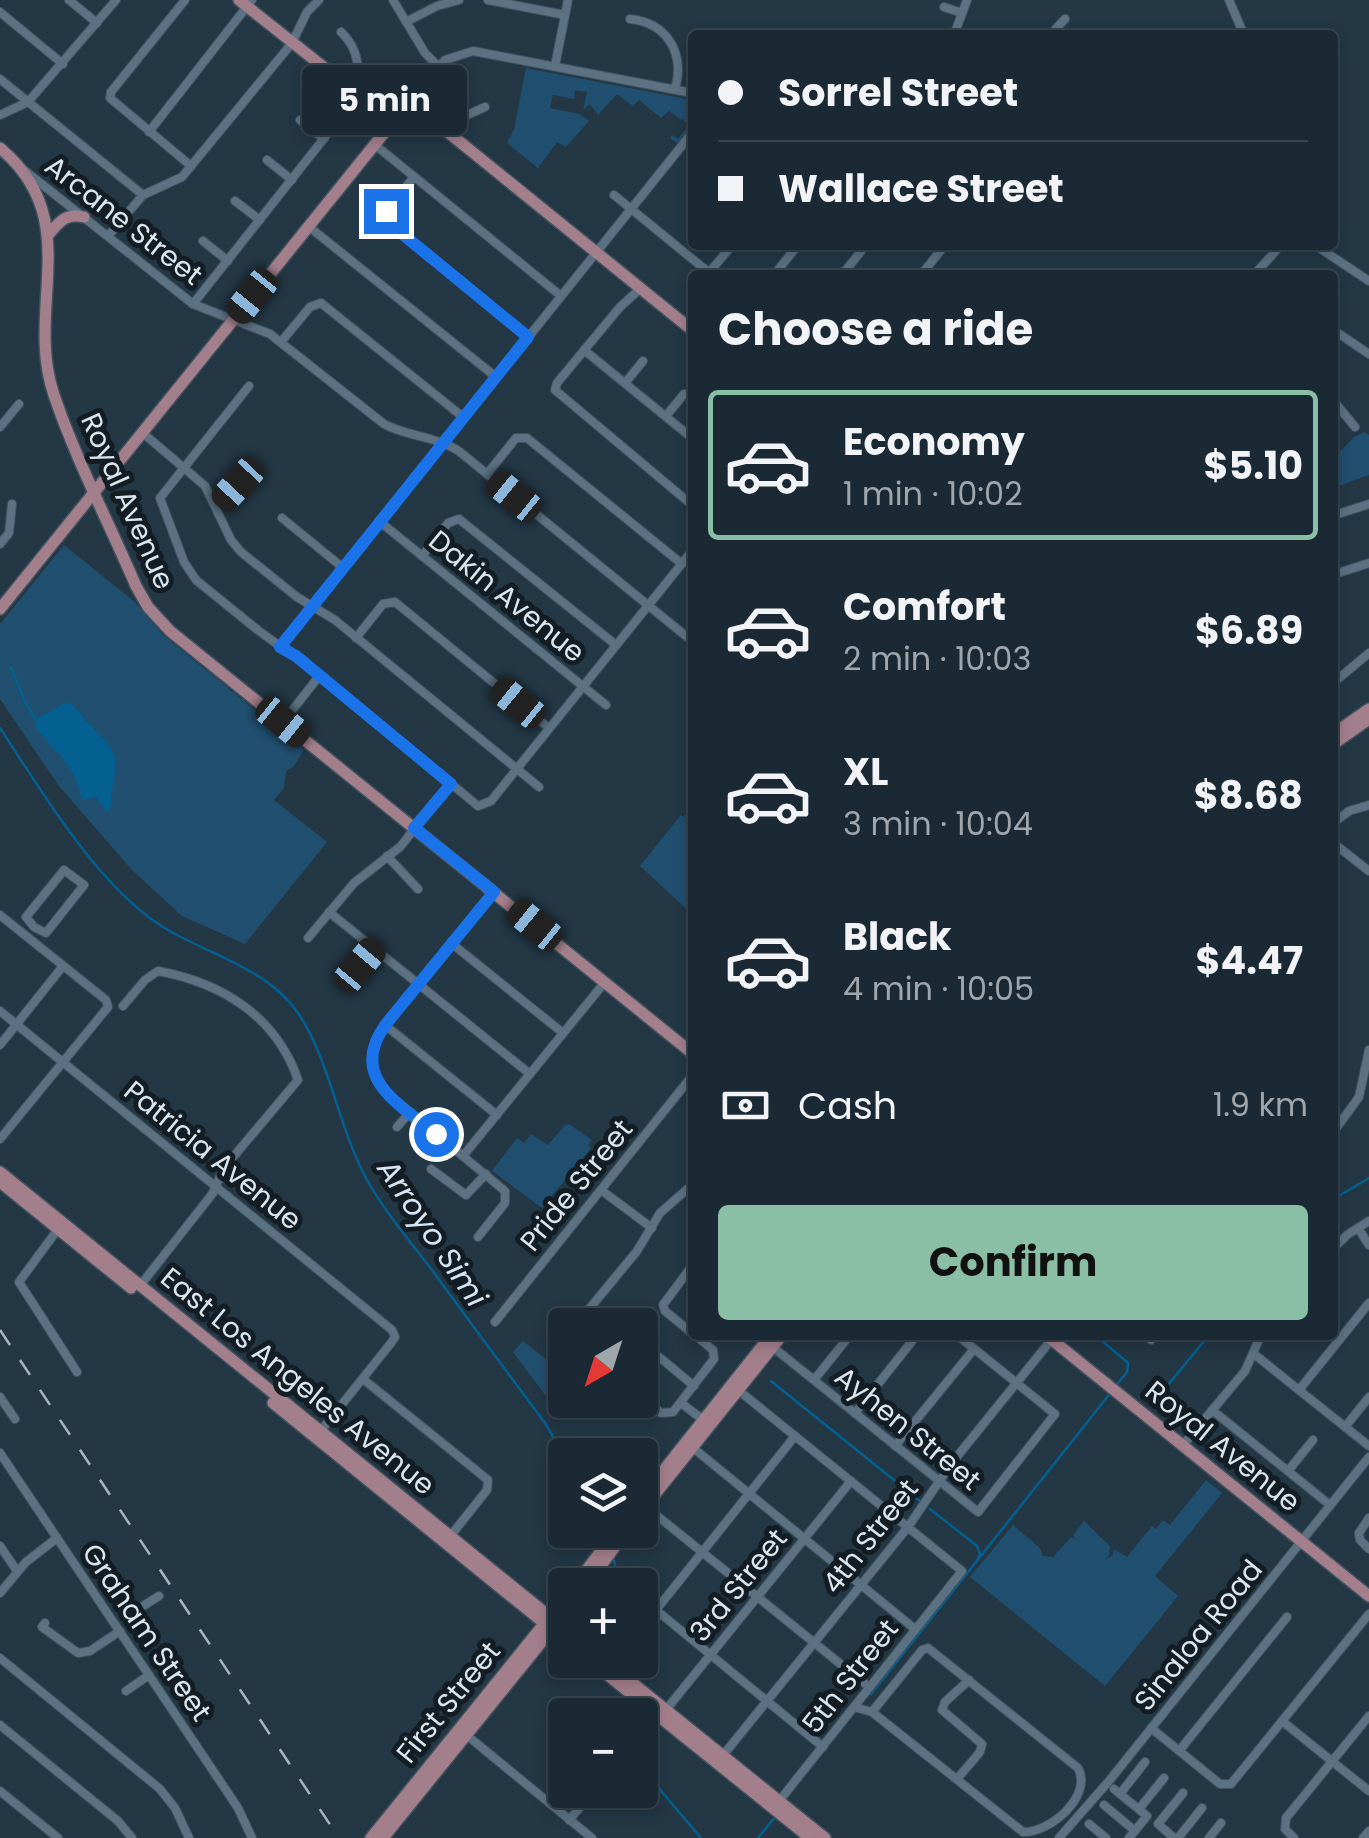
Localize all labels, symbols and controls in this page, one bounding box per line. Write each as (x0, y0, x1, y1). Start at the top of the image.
callout: 5 min (304, 66, 468, 136)
text: Sorrel Street (778, 66, 1018, 119)
text: 5 min (338, 77, 431, 122)
street label: Arcane Street (37, 147, 211, 294)
text: Wallace Street (778, 162, 1064, 215)
route end (364, 189, 409, 234)
car (221, 263, 283, 329)
text: Choose a ride (718, 298, 1033, 361)
street label: Royal Avenue (71, 407, 184, 596)
text: Economy (843, 415, 1025, 468)
icon: car (723, 420, 813, 510)
text: $5.10 (1204, 439, 1303, 492)
car (207, 452, 269, 516)
car (481, 465, 547, 527)
text: 1 min · 10:02 (843, 471, 1023, 516)
street label: Dakin Avenue (420, 521, 593, 672)
text: Comfort (843, 580, 1006, 633)
icon: car (723, 585, 813, 675)
text: $6.89 (1195, 604, 1303, 657)
text: 2 min · 10:03 (843, 636, 1031, 681)
car (485, 672, 551, 734)
car (250, 691, 316, 753)
text: XL (843, 745, 888, 798)
icon: car (723, 750, 813, 840)
text: $8.68 (1194, 769, 1303, 822)
text: 3 min · 10:04 (843, 801, 1033, 846)
car (502, 894, 568, 956)
text: Black (843, 910, 952, 963)
icon: car (723, 915, 813, 1005)
car (329, 932, 391, 998)
text: $4.47 (1195, 934, 1303, 987)
text: 4 min · 10:05 (843, 966, 1034, 1011)
street label: Patricia Avenue (116, 1072, 310, 1239)
icon: cash (718, 1078, 773, 1133)
text: Cash (798, 1079, 897, 1132)
text: 1.9 km (1213, 1082, 1308, 1127)
street label: Pride Street (511, 1111, 642, 1259)
route start (414, 1112, 459, 1157)
water label: Arroyo Simi (367, 1149, 498, 1316)
button: Confirm (718, 1205, 1308, 1320)
street label: East Los Angeles Avenue (152, 1259, 443, 1504)
north arrow (548, 1308, 658, 1418)
map controls (548, 1308, 658, 1808)
street label: Ayhen Street (827, 1357, 989, 1499)
street label: Royal Avenue (1137, 1372, 1308, 1521)
button: layers (548, 1438, 658, 1548)
street label: 4th Street (813, 1471, 927, 1602)
street label: 3rd Street (681, 1520, 796, 1650)
street label: Graham Street (73, 1536, 220, 1729)
street label: Sinaloa Road (1125, 1551, 1271, 1719)
button: + (548, 1568, 658, 1678)
street label: 5th Street (793, 1611, 907, 1742)
street label: First Street (387, 1633, 509, 1771)
button: − (548, 1698, 658, 1808)

